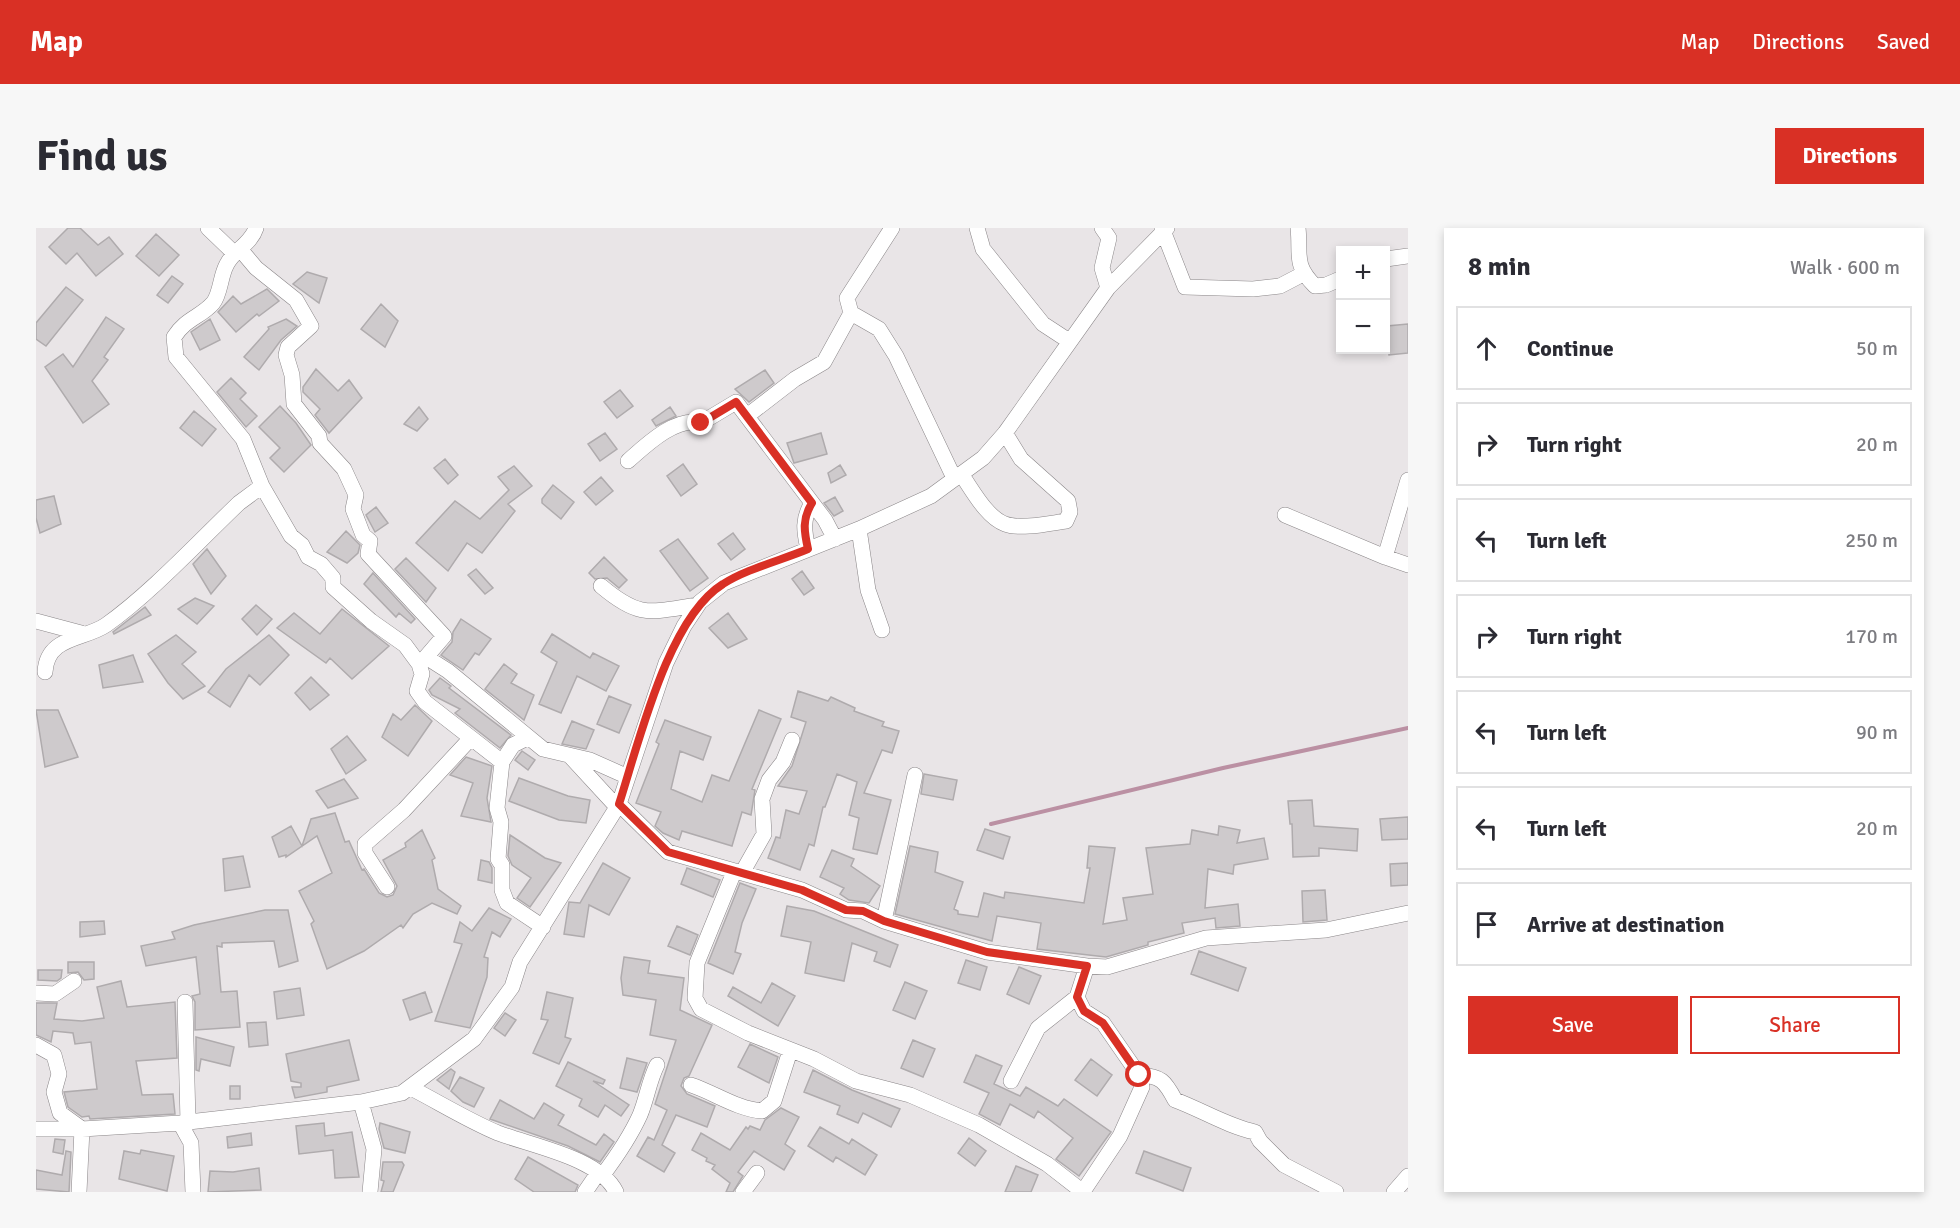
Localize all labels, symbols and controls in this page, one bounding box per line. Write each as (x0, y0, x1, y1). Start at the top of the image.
text: Map (30, 25, 83, 59)
text: Map (1681, 29, 1719, 55)
text: Directions (1752, 29, 1844, 55)
text: Saved (1877, 29, 1930, 55)
button: Directions (1775, 128, 1924, 184)
text: Find us (36, 131, 167, 182)
map controls (1336, 246, 1390, 354)
button: + (1336, 246, 1390, 300)
text: 8 min (1468, 251, 1531, 283)
text: Walk · 600 m (1790, 255, 1900, 280)
button: − (1336, 300, 1390, 354)
icon: ahead (1470, 332, 1503, 365)
text: Continue (1527, 335, 1614, 362)
text: 50 m (1856, 336, 1898, 361)
route end (687, 409, 713, 435)
icon: right (1470, 428, 1503, 461)
text: Turn right (1527, 431, 1622, 458)
text: 20 m (1856, 432, 1898, 457)
icon: left (1470, 524, 1503, 557)
text: Turn left (1527, 527, 1607, 554)
text: 250 m (1845, 528, 1898, 553)
icon: right (1470, 620, 1503, 653)
text: Turn right (1527, 623, 1622, 650)
text: 170 m (1845, 624, 1898, 649)
icon: left (1470, 716, 1503, 749)
text: Turn left (1527, 719, 1607, 746)
text: 90 m (1856, 720, 1898, 745)
icon: left (1470, 812, 1503, 845)
text: Turn left (1527, 815, 1607, 842)
text: 20 m (1856, 816, 1898, 841)
icon: arrive (1470, 908, 1503, 941)
text: Arrive at destination (1527, 911, 1724, 938)
button: Save (1468, 996, 1678, 1054)
button: Share (1690, 996, 1900, 1054)
route start (1125, 1061, 1151, 1087)

